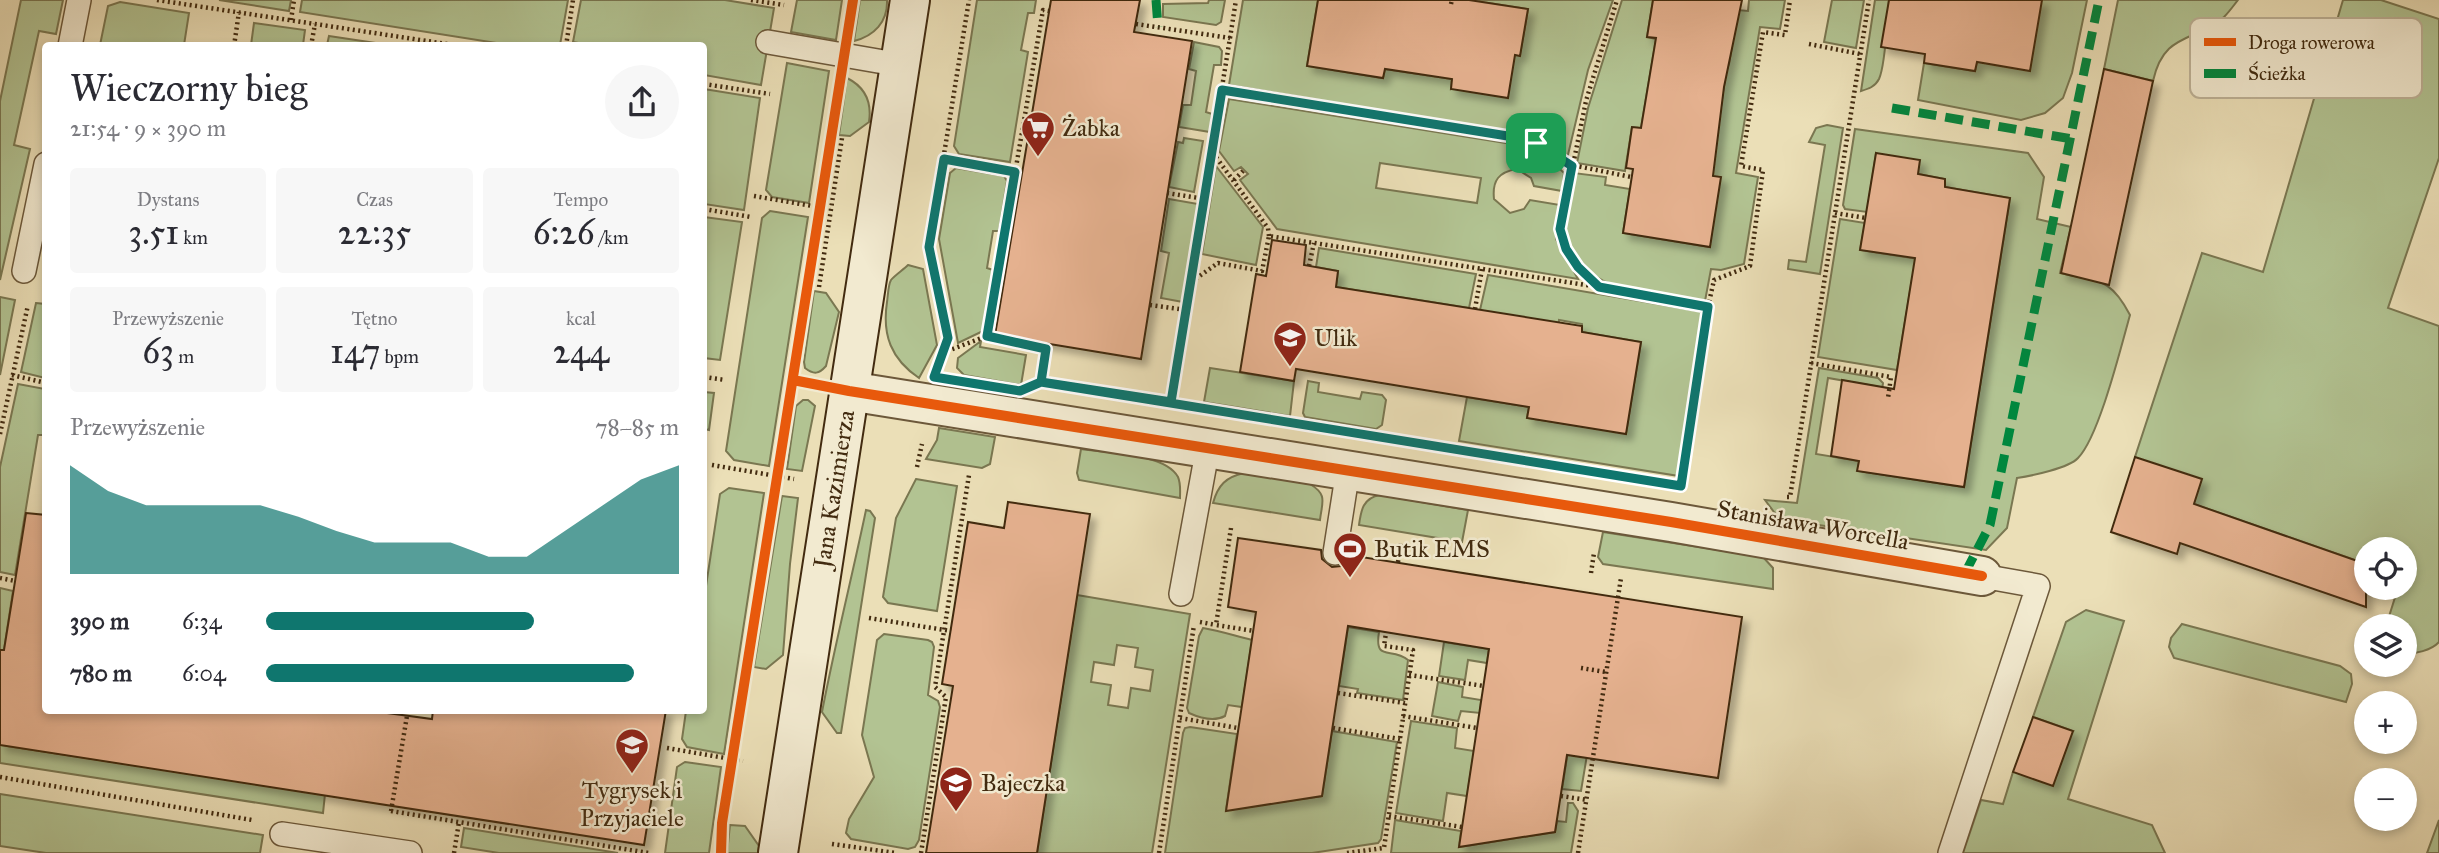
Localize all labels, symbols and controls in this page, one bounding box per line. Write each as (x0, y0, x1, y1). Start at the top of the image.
legend (2190, 18, 2422, 98)
text: Droga rowerowa (2248, 31, 2376, 55)
text: Ścieżka (2248, 61, 2307, 85)
text: Wieczorny bieg (70, 65, 307, 111)
button: share (605, 65, 679, 139)
supermarket icon: Żabka (1019, 109, 1057, 158)
place label: Żabka (1062, 113, 1121, 143)
pin (1506, 113, 1566, 173)
text: 21:54 · 9 × 390 m (70, 114, 226, 142)
icon: arrive (1517, 124, 1555, 162)
text: Dystans (137, 188, 200, 211)
text: Czas (356, 188, 393, 211)
text: Tempo (554, 188, 608, 211)
text: 3.51 (128, 211, 179, 254)
text: 22:35 (338, 211, 411, 254)
text: 6:26 (533, 211, 595, 254)
text: km (179, 226, 208, 249)
text: /km (595, 226, 629, 249)
text: Przewyższenie (112, 307, 224, 330)
text: Tętno (351, 307, 398, 330)
text: kcal (566, 307, 596, 330)
school or university icon: Ulik (1271, 319, 1309, 368)
place label: Ulik (1314, 323, 1358, 353)
text: 63 (142, 330, 174, 373)
text: 147 (330, 330, 380, 373)
text: 244 (553, 330, 609, 373)
text: m (174, 345, 194, 368)
text: bpm (380, 345, 419, 368)
street label: Jana Kazimierza (806, 407, 861, 573)
text: Przewyższenie (70, 413, 205, 441)
text: 78–85 m (595, 413, 679, 441)
street label: Stanisława Worcella (1715, 493, 1912, 557)
sports icon: Butik EMS (1331, 530, 1369, 579)
place label: Butik EMS (1374, 534, 1490, 564)
map controls (2354, 537, 2417, 831)
button: locate (2354, 537, 2417, 600)
text: 390 m (70, 607, 129, 635)
text: 6:34 (182, 607, 222, 635)
button: layers (2354, 614, 2417, 677)
text: 780 m (70, 659, 132, 687)
text: 6:04 (182, 659, 226, 687)
button: + (2354, 691, 2417, 754)
school or university icon: Tygrysek i Przyjaciele (613, 726, 651, 775)
school or university icon: Bajeczka (937, 764, 975, 813)
place label: Bajeczka (981, 768, 1066, 798)
button: − (2354, 768, 2417, 831)
place label: Tygrysek i Przyjaciele (580, 775, 684, 833)

